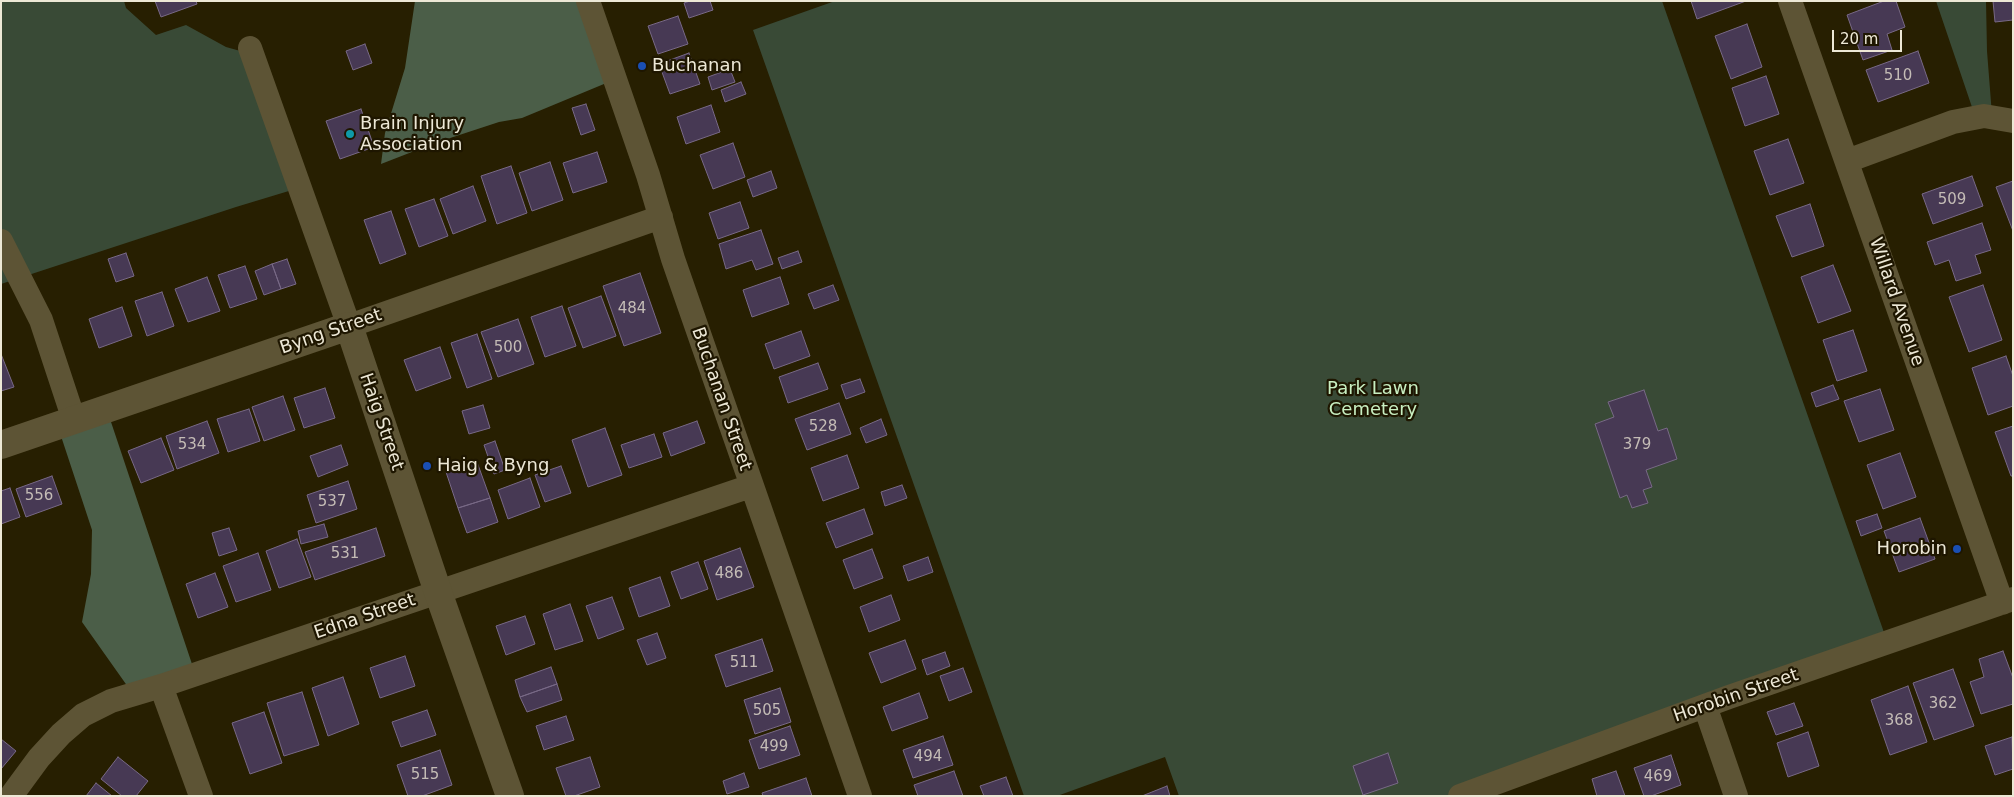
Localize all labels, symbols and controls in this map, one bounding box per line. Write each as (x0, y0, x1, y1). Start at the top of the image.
scale bar (1834, 20, 1904, 52)
text: 20 m (1840, 30, 1878, 48)
place label: Buchanan (652, 55, 742, 77)
marker: Buchanan (636, 60, 648, 72)
house number: 510 (1884, 67, 1912, 85)
place label: Brain Injury Association (360, 113, 464, 156)
marker: Brain Injury Association (344, 128, 356, 140)
house number: 509 (1938, 191, 1966, 209)
street label: Willard Avenue (1864, 235, 1928, 369)
house number: 484 (618, 300, 646, 318)
street label: Byng Street (277, 304, 385, 360)
street label: Buchanan Street (686, 324, 756, 474)
house number: 500 (494, 339, 522, 357)
street label: Haig Street (354, 371, 408, 473)
park label: Park Lawn Cemetery (1327, 378, 1419, 420)
house number: 528 (809, 418, 837, 436)
house number: 534 (178, 436, 206, 454)
house number: 379 (1623, 436, 1651, 454)
place label: Haig & Byng (437, 455, 549, 477)
marker: Haig & Byng (421, 460, 433, 472)
house number: 556 (25, 487, 53, 505)
house number: 537 (318, 493, 346, 511)
place label: Horobin (1877, 538, 1947, 560)
marker: Horobin (1951, 543, 1963, 555)
house number: 531 (331, 545, 359, 563)
house number: 486 (715, 565, 743, 583)
street label: Edna Street (312, 590, 418, 644)
house number: 511 (730, 654, 758, 672)
street label: Horobin Street (1671, 664, 1801, 728)
house number: 362 (1929, 695, 1957, 713)
house number: 505 (753, 702, 781, 720)
house number: 368 (1885, 712, 1913, 730)
house number: 499 (760, 738, 788, 756)
house number: 494 (914, 748, 942, 766)
house number: 515 (411, 766, 439, 784)
house number: 469 (1644, 768, 1672, 786)

